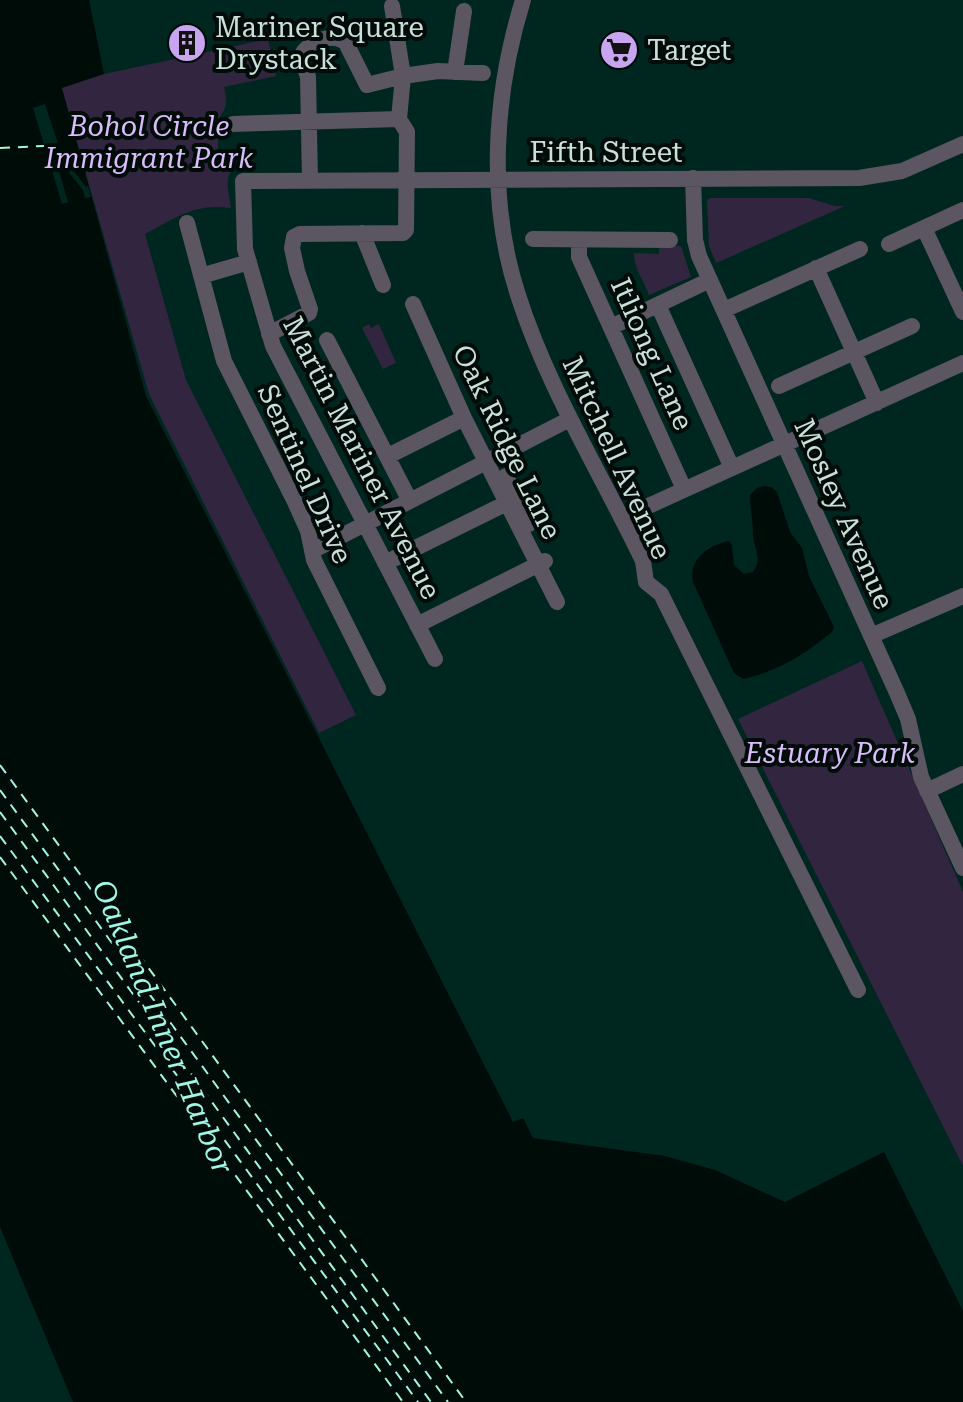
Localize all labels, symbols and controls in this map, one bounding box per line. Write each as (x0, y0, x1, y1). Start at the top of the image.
place label: Mariner Square Drystack (215, 11, 424, 76)
building icon: Mariner Square Drystack (166, 22, 208, 64)
supermarket icon: Target (598, 29, 640, 71)
place label: Target (647, 34, 731, 67)
park label: Bohol Circle Immigrant Park (44, 110, 254, 175)
street label: Fifth Street (529, 136, 683, 169)
street label: Itliong Lane (604, 273, 700, 435)
street label: Martin Mariner Avenue (276, 311, 448, 605)
street label: Oak Ridge Lane (446, 339, 568, 545)
street label: Mitchell Avenue (556, 352, 678, 564)
street label: Sentinel Drive (251, 379, 359, 569)
street label: Mosley Avenue (787, 414, 901, 614)
park label: Estuary Park (744, 737, 916, 770)
water label: Oakland Inner Harbor (85, 875, 241, 1180)

